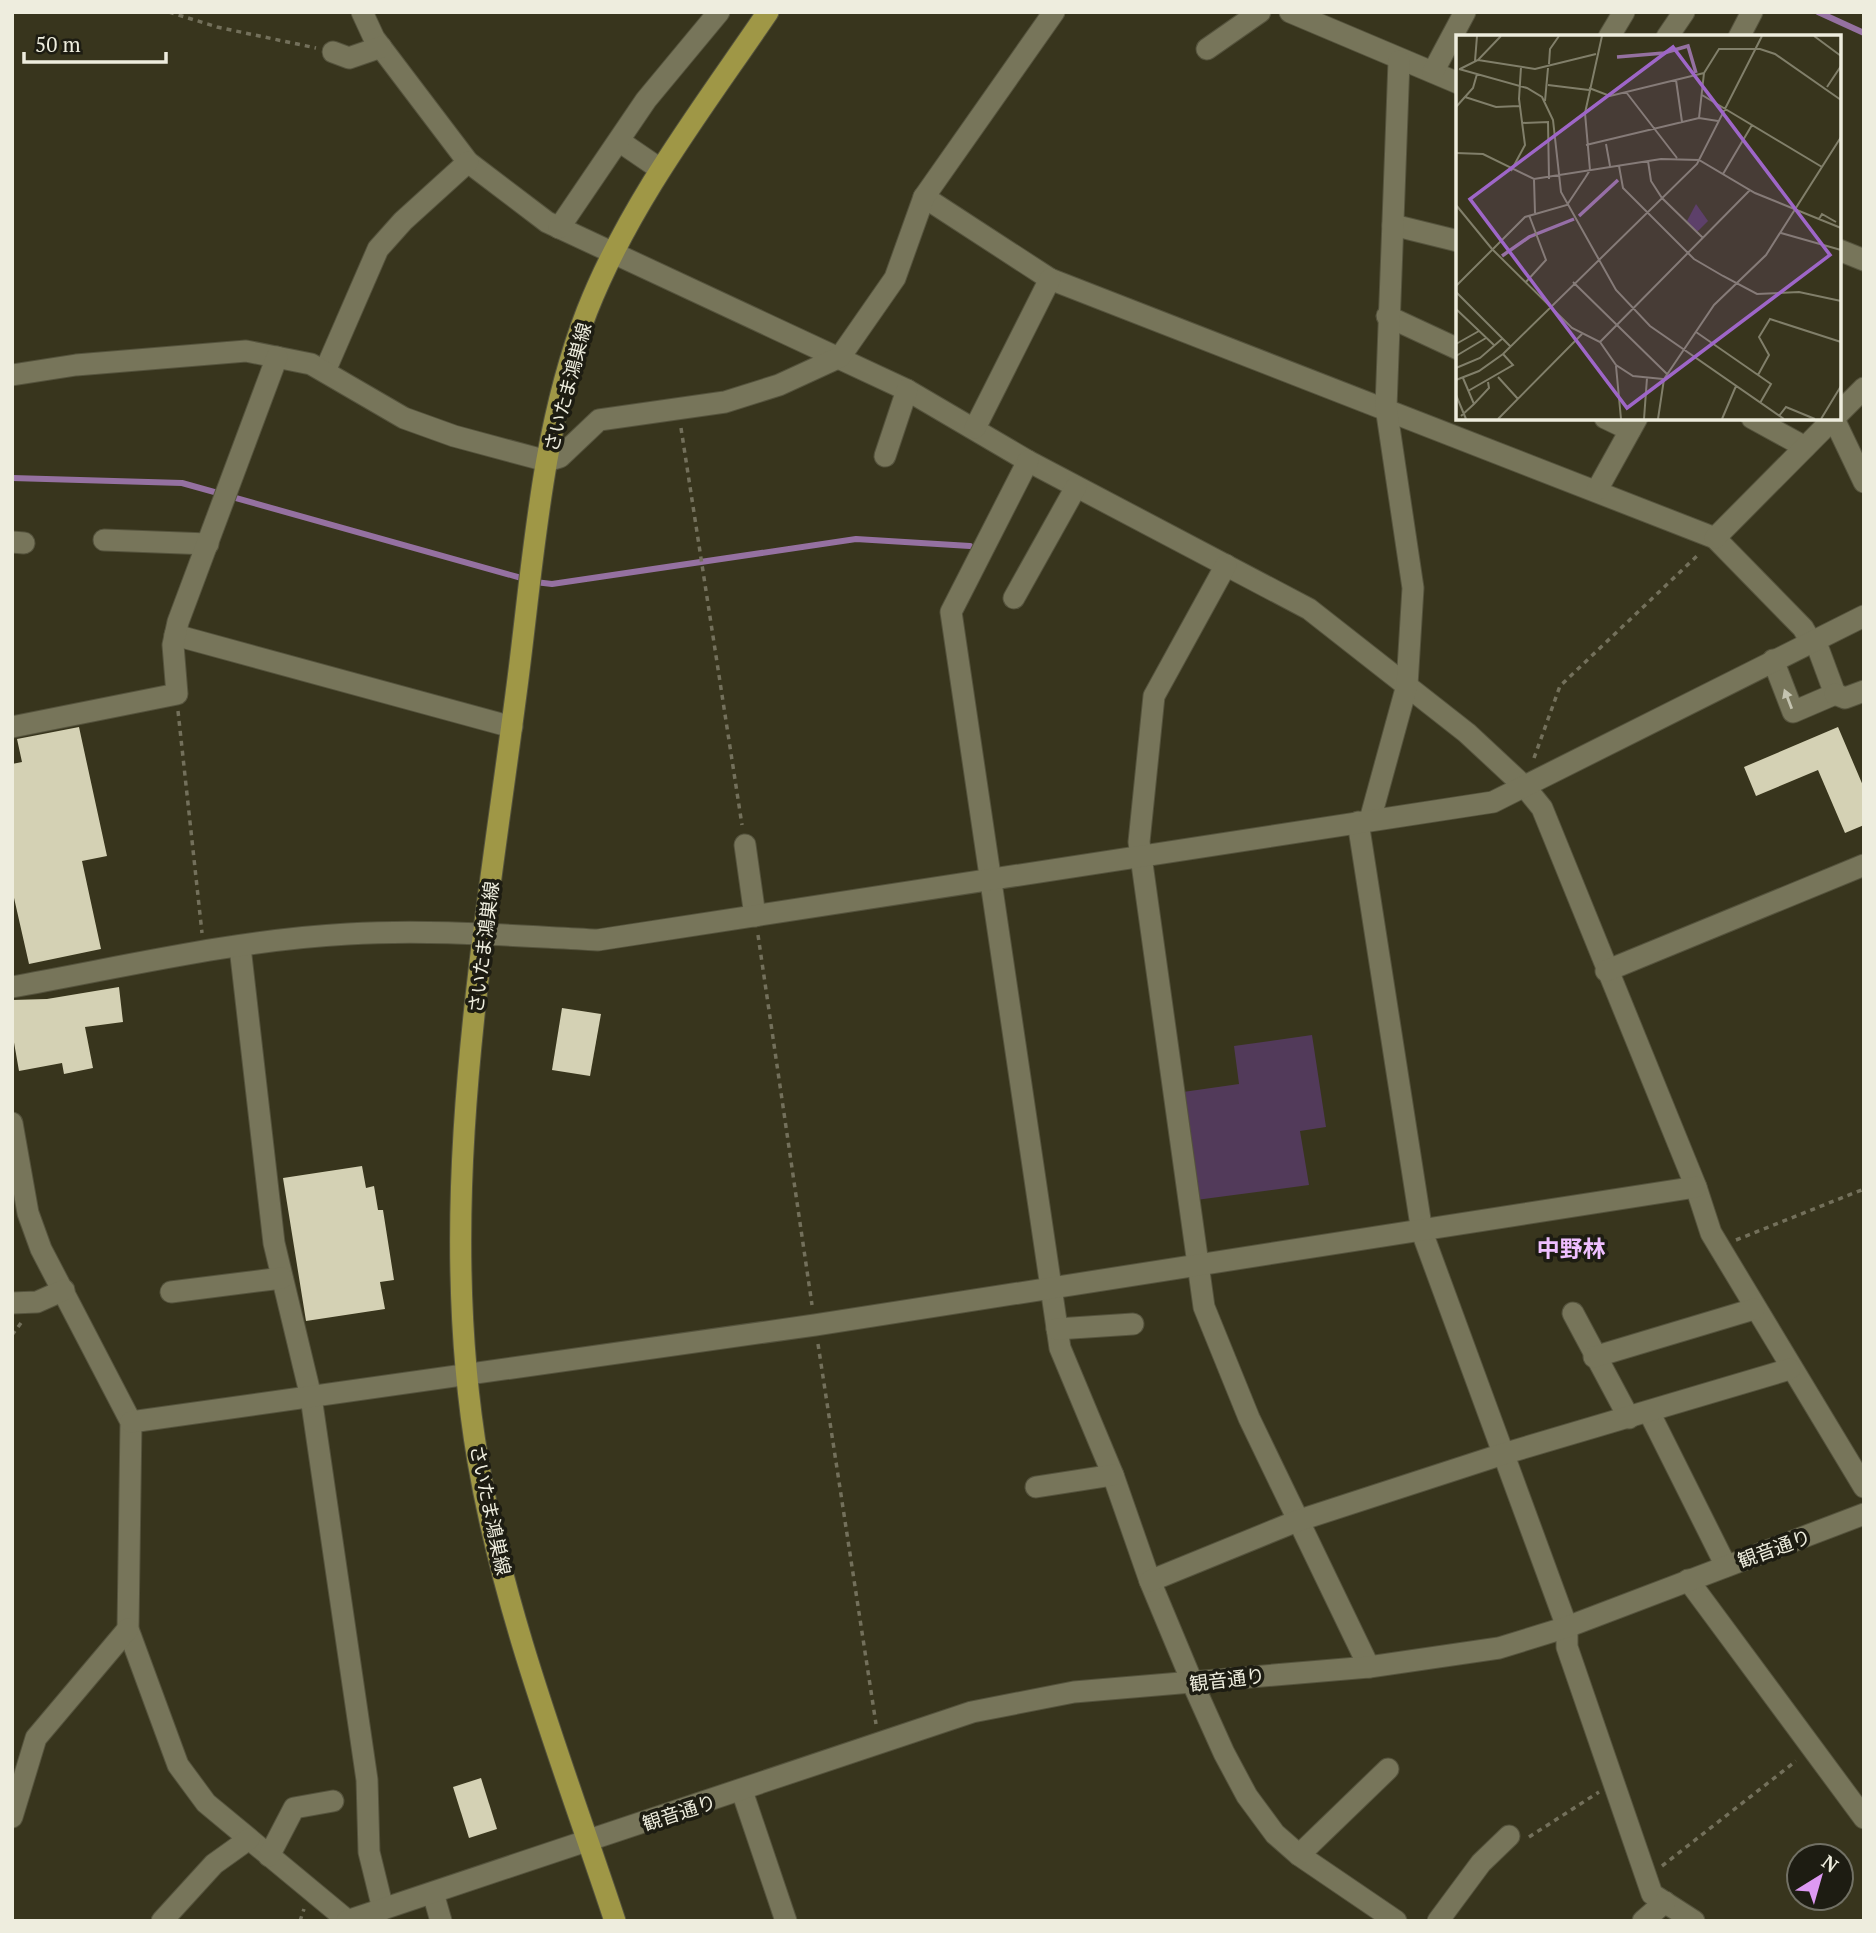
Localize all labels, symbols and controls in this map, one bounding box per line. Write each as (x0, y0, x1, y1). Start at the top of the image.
scale bar (24, 21, 166, 65)
text: 50 m (35, 30, 81, 58)
inset map (1456, 35, 1841, 420)
street label: さいたま鴻巣線 (538, 320, 596, 454)
one-way arrow (1782, 688, 1793, 709)
street label: さいたま鴻巣線 (463, 880, 503, 1014)
district label: 中野林 (1537, 1233, 1606, 1264)
street label: さいたま鴻巣線 (465, 1443, 517, 1577)
street label: 観音通り (1734, 1523, 1814, 1573)
street label: 観音通り (1188, 1662, 1266, 1696)
street label: 観音通り (639, 1788, 719, 1836)
north arrow (1785, 1842, 1855, 1912)
text: N (1817, 1849, 1844, 1878)

